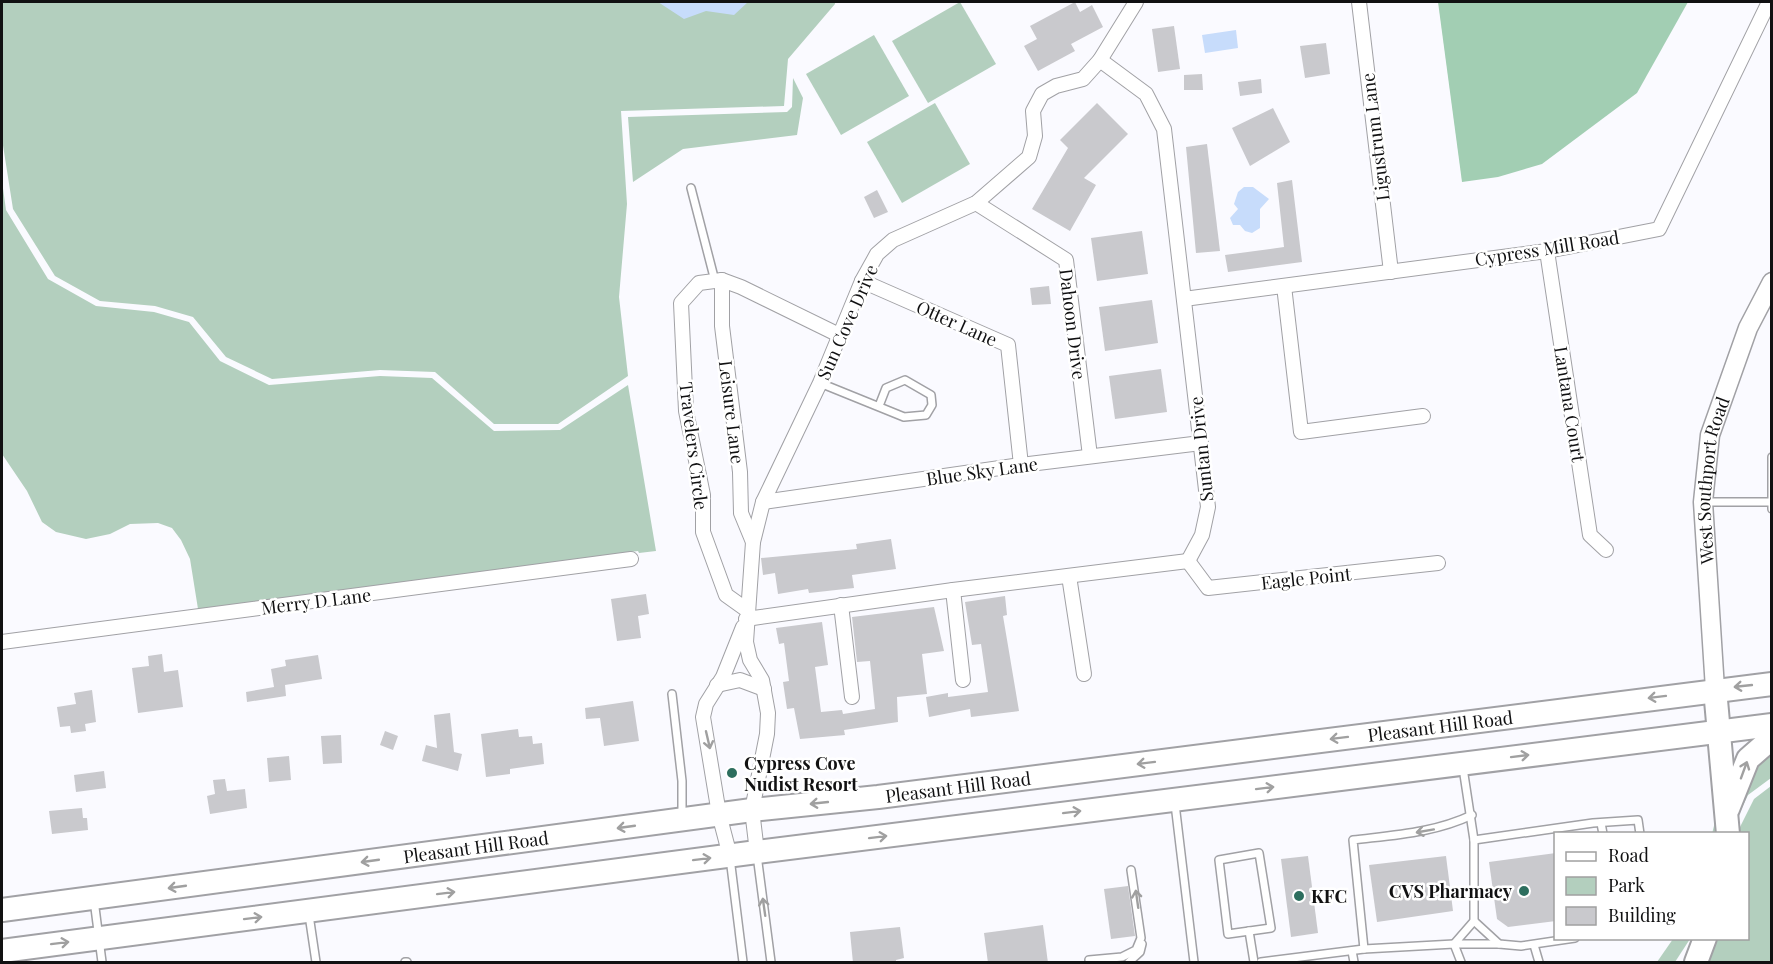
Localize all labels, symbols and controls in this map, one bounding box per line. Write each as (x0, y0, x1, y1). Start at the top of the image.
street label: Ligustrum Lane (1355, 72, 1395, 202)
street label: Cypress Mill Road (1473, 225, 1621, 271)
street label: Sun Cove Drive (811, 261, 883, 383)
street label: Dahoon Drive (1054, 267, 1092, 381)
street label: Otter Lane (913, 295, 1001, 351)
street label: Lantana Court (1549, 344, 1591, 464)
street label: Leisure Lane (714, 359, 750, 465)
street label: Travelers Circle (674, 381, 714, 511)
street label: West Southport Road (1691, 393, 1735, 566)
street label: Suntan Drive (1184, 395, 1218, 503)
street label: Blue Sky Lane (925, 451, 1039, 491)
street label: Eagle Point (1260, 561, 1353, 595)
street label: Merry D Lane (260, 582, 372, 620)
one-way arrow (1734, 681, 1754, 692)
one-way arrow (1648, 692, 1668, 703)
street label: Pleasant Hill Road (1366, 705, 1515, 747)
one-way arrow (702, 730, 714, 749)
one-way arrow (1330, 733, 1349, 744)
one-way arrow (1509, 750, 1529, 761)
place label: Cypress Cove Nudist Resort (744, 751, 858, 796)
one-way arrow (1136, 757, 1156, 768)
one-way arrow (1739, 761, 1750, 780)
marker: Cypress Cove Nudist Resort (725, 766, 739, 780)
street label: Pleasant Hill Road (884, 766, 1033, 808)
one-way arrow (1255, 782, 1275, 793)
one-way arrow (810, 798, 830, 809)
one-way arrow (1061, 807, 1081, 818)
one-way arrow (617, 821, 636, 832)
street label: Pleasant Hill Road (402, 825, 551, 868)
one-way arrow (1416, 826, 1436, 837)
one-way arrow (868, 831, 888, 842)
legend (1554, 832, 1749, 940)
text: Road (1608, 843, 1649, 867)
one-way arrow (692, 854, 711, 865)
one-way arrow (361, 856, 381, 867)
text: Park (1608, 873, 1645, 897)
place label: CVS Pharmacy (1389, 879, 1513, 903)
one-way arrow (167, 881, 187, 892)
place label: KFC (1311, 884, 1347, 908)
marker: CVS Pharmacy (1517, 884, 1531, 898)
one-way arrow (436, 887, 456, 898)
marker: KFC (1292, 889, 1306, 903)
one-way arrow (1131, 890, 1142, 909)
one-way arrow (758, 898, 769, 918)
text: Building (1608, 903, 1676, 927)
one-way arrow (242, 912, 262, 923)
one-way arrow (49, 938, 69, 949)

